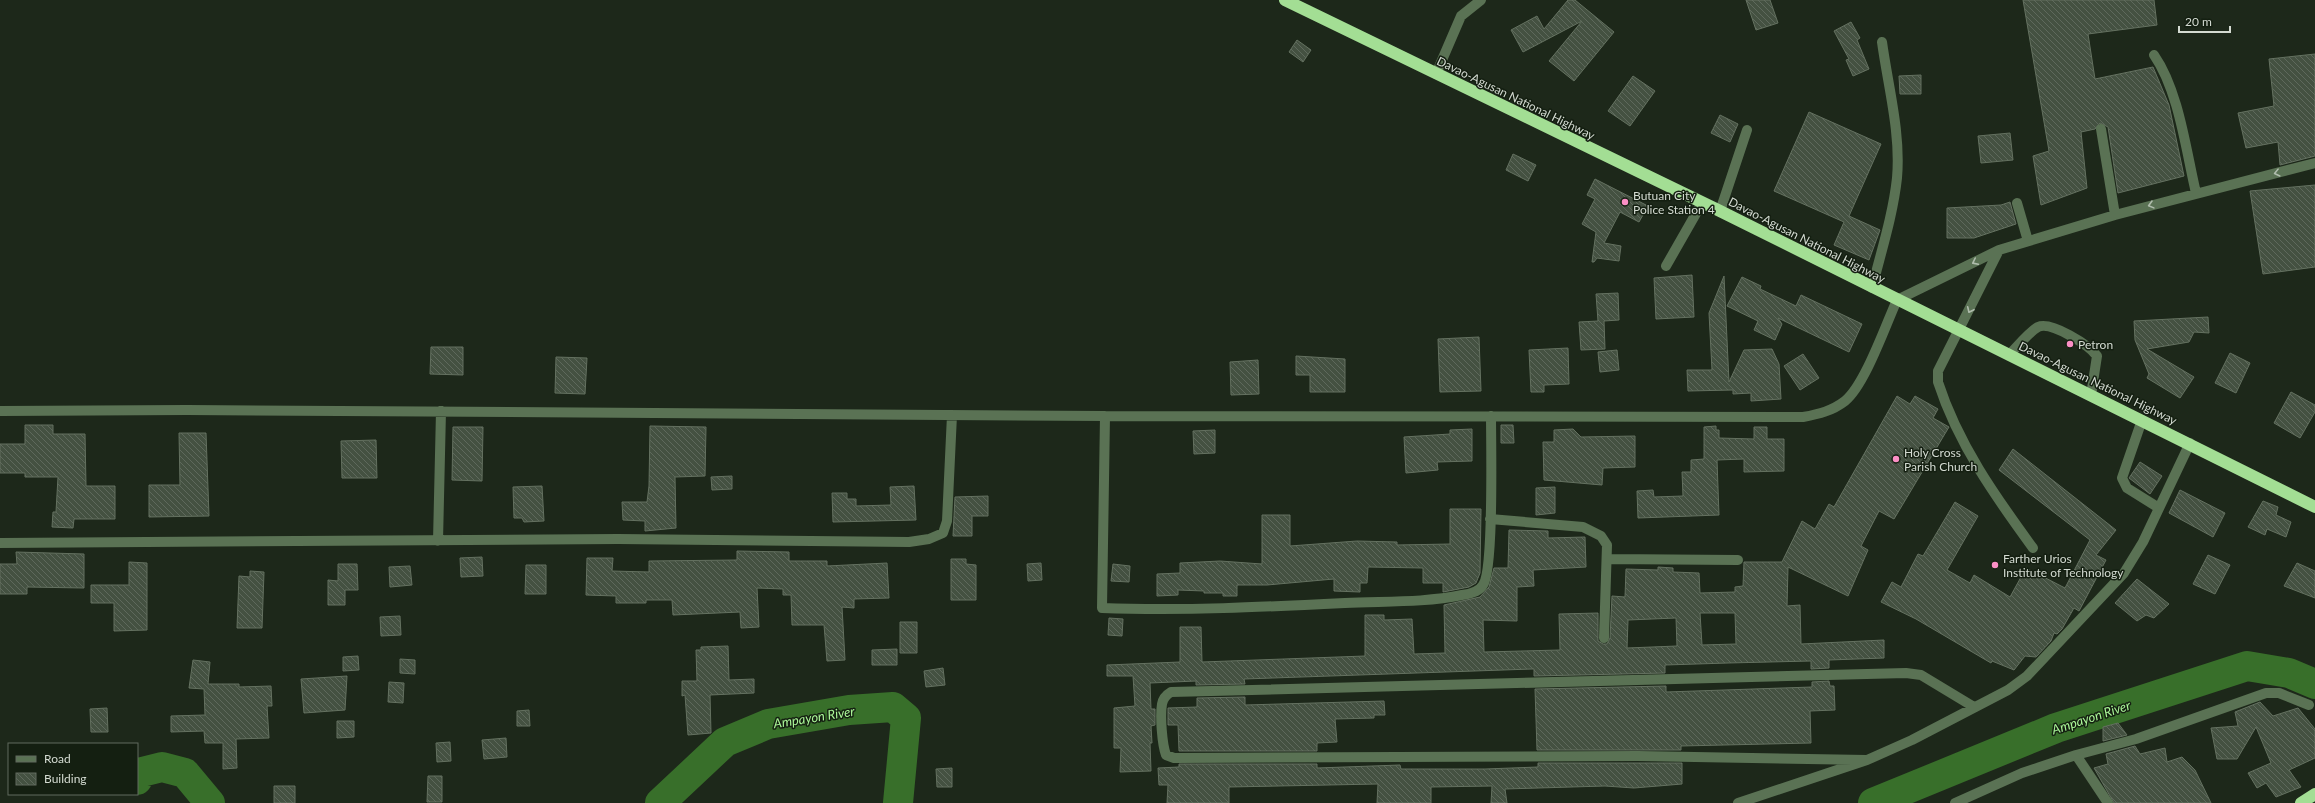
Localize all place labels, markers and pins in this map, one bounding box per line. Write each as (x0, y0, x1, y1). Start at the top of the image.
place label: Butuan City Police Station 4 (1633, 188, 1715, 217)
marker: Butuan City Police Station 4 (1620, 197, 1630, 207)
place label: Petron (2078, 337, 2113, 352)
marker: Petron (2065, 339, 2075, 349)
place label: Holy Cross Parish Church (1904, 445, 1977, 474)
marker: Holy Cross Parish Church (1891, 454, 1901, 464)
place label: Farther Urios Institute of Technology (2003, 551, 2124, 580)
marker: Farther Urios Institute of Technology (1990, 560, 2000, 570)

